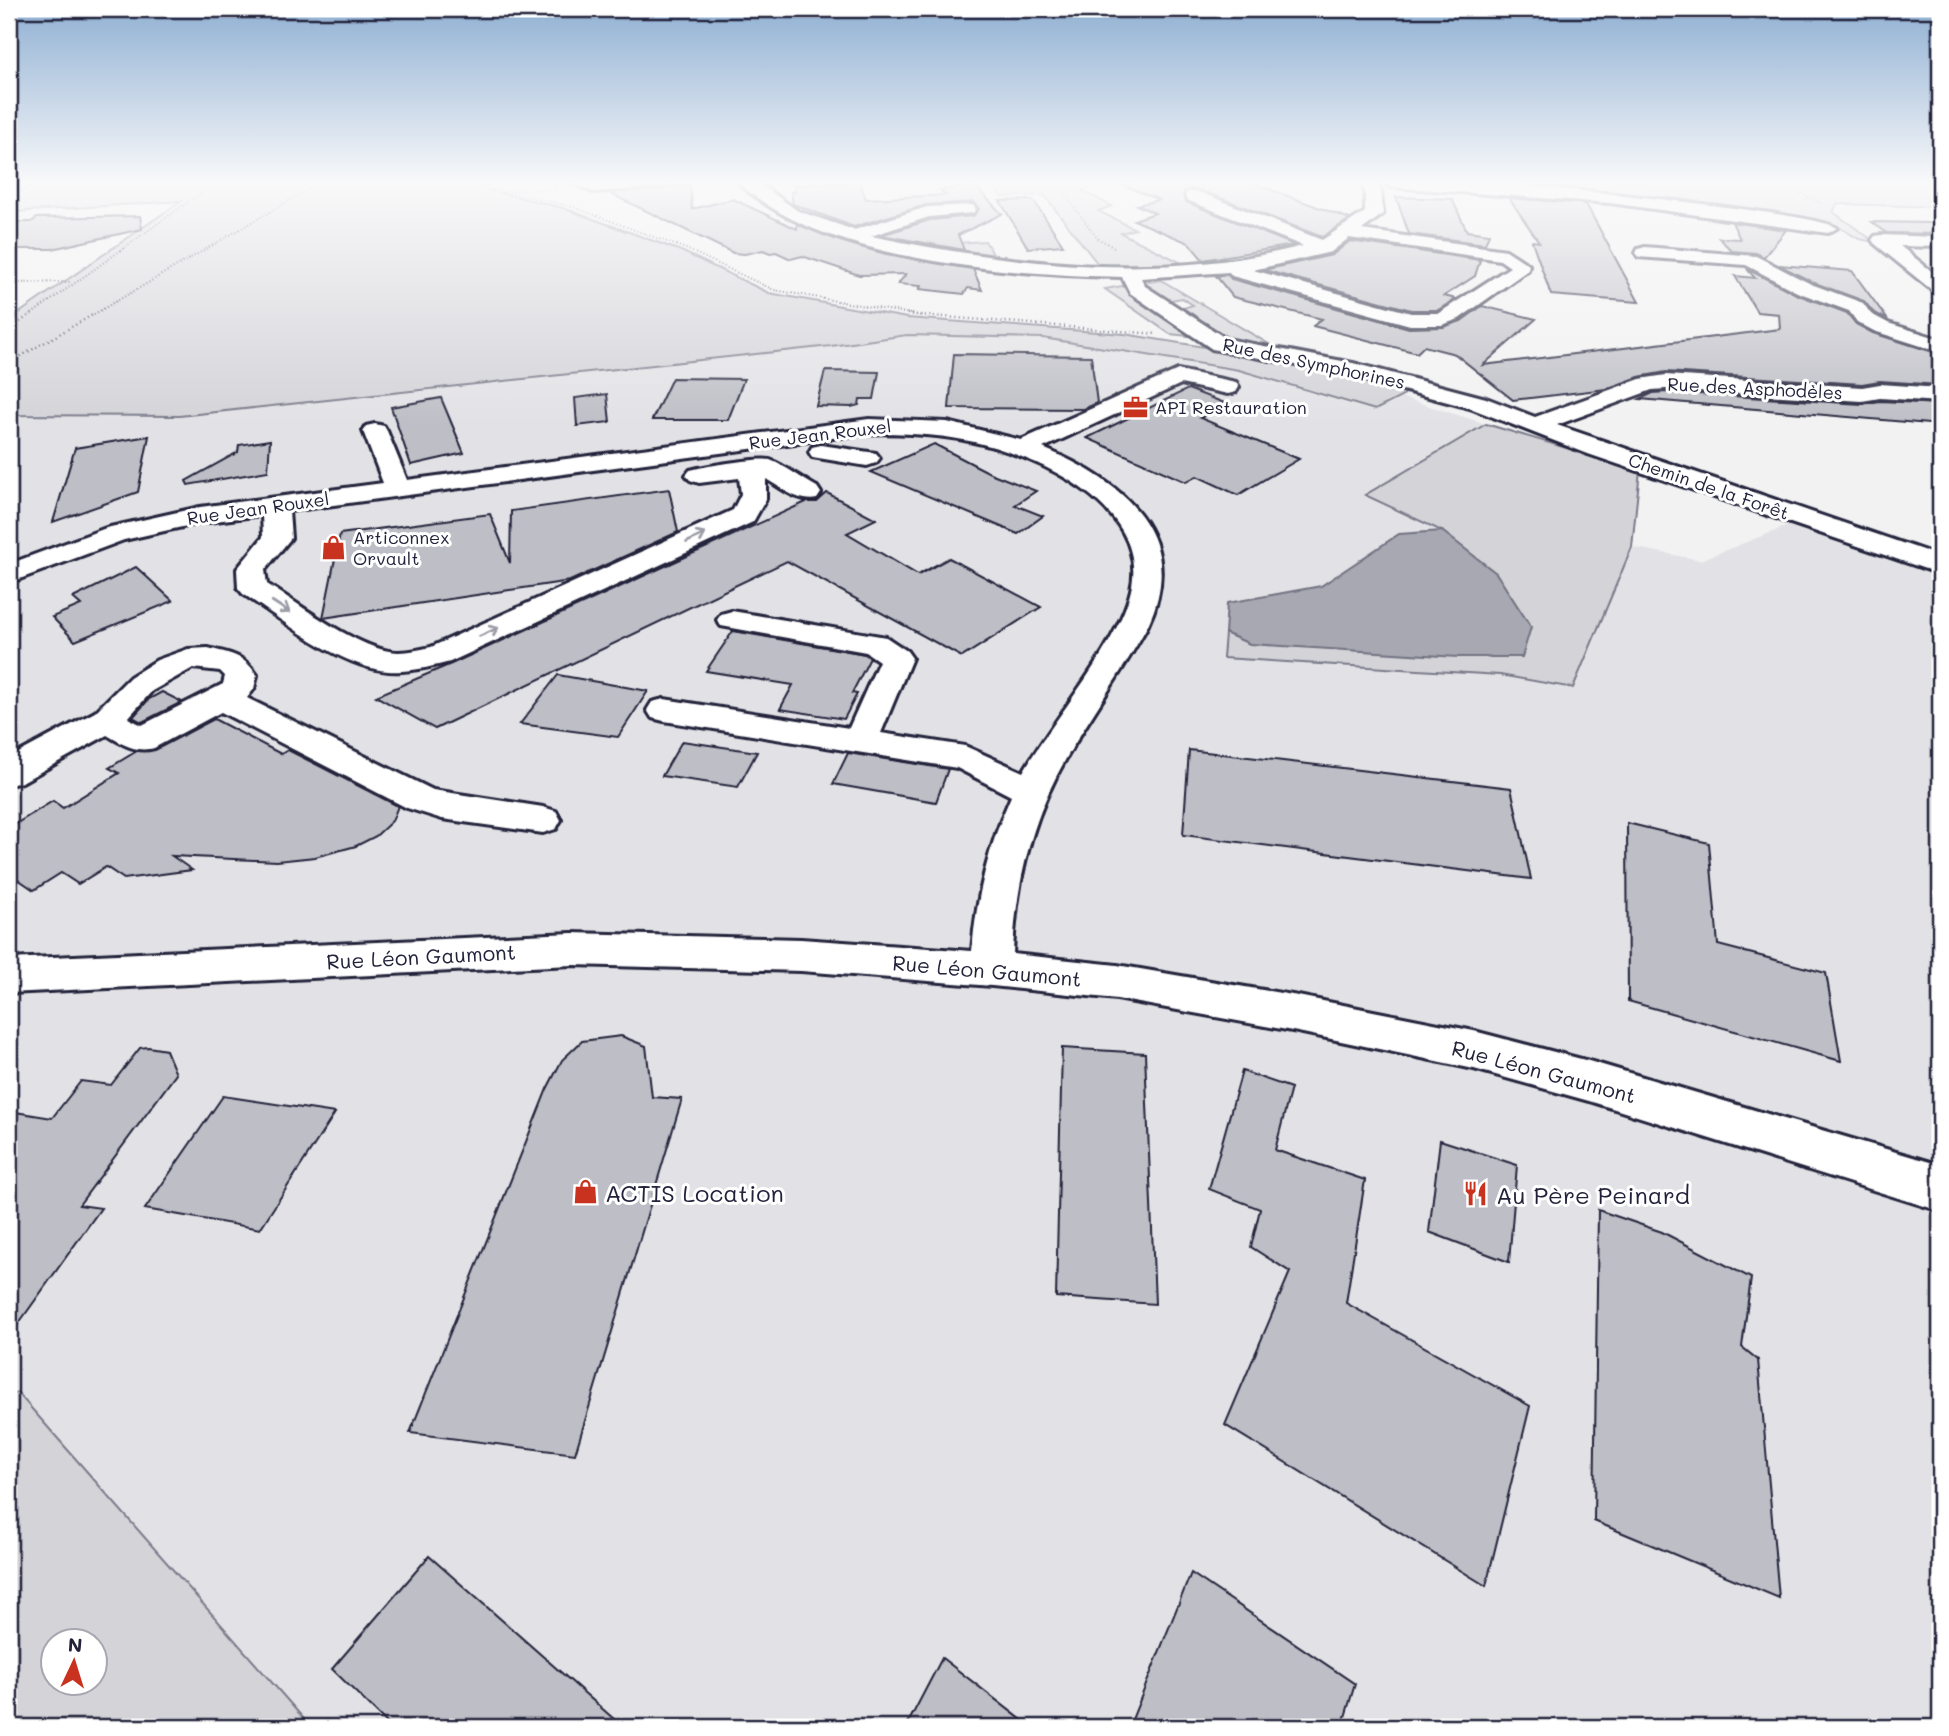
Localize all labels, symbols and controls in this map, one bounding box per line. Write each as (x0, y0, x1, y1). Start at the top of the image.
street label: Rue des Symphorines (1221, 332, 1407, 394)
street label: Rue des Asphodèles (1667, 371, 1843, 405)
office icon: API Restauration (1121, 393, 1149, 421)
place label: API Restauration (1155, 395, 1307, 419)
street label: Rue Jean Rouxel (748, 413, 892, 455)
street label: Chemin de la Forêt (1625, 447, 1793, 525)
street label: Rue Jean Rouxel (185, 486, 331, 530)
place label: Articonnex Orvault (353, 525, 449, 570)
one-way arrow (685, 531, 706, 544)
shop icon: Articonnex Orvault (319, 533, 347, 561)
one-way arrow (271, 599, 290, 614)
one-way arrow (478, 625, 499, 638)
street label: Rue Léon Gaumont (326, 938, 516, 974)
street label: Rue Léon Gaumont (891, 948, 1083, 992)
street label: Rue Léon Gaumont (1449, 1033, 1639, 1109)
place label: ACTIS Location (605, 1177, 784, 1208)
shop icon: ACTIS Location (571, 1178, 599, 1206)
place label: Au Père Peinard (1496, 1179, 1690, 1210)
restaurant icon: Au Père Peinard (1462, 1180, 1490, 1208)
north arrow (38, 1628, 108, 1698)
text: N (67, 1632, 83, 1658)

